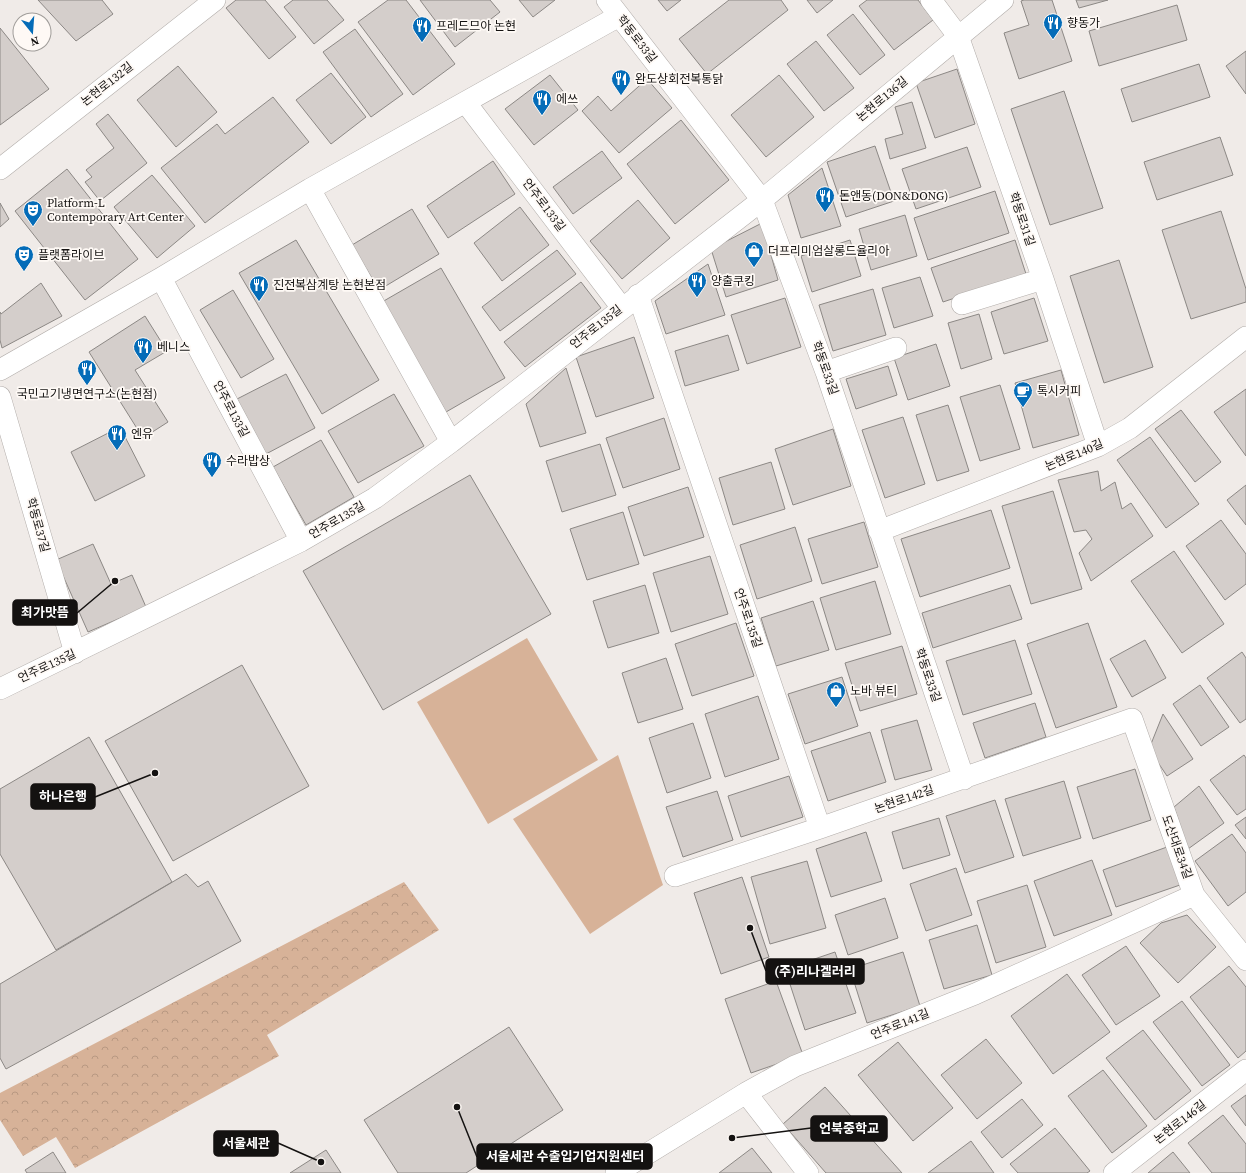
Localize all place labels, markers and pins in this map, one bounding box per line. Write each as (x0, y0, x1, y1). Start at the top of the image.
restaurant icon: 향동가 (1042, 12, 1064, 40)
restaurant icon: 프레드므아 논현 (411, 15, 433, 43)
place label: 향동가 (1067, 15, 1100, 31)
place label: 프레드므아 논현 (436, 18, 516, 34)
restaurant icon: 완도상회전복통닭 (610, 68, 632, 96)
place label: 완도상회전복통닭 (635, 71, 723, 87)
restaurant icon: 에쓰 (531, 88, 553, 116)
place label: 에쓰 (556, 91, 578, 107)
restaurant icon: 돈앤동(DON&DONG) (814, 185, 836, 213)
place label: 돈앤동(DON&DONG) (839, 188, 948, 204)
place label: Platform-L Contemporary Art Center (47, 195, 184, 225)
theatre icon: Platform-L Contemporary Art Center (22, 199, 44, 227)
shop icon: 더프리미엄살롱드율리아 (743, 240, 765, 268)
place label: 더프리미엄살롱드율리아 (768, 243, 889, 259)
theatre icon: 플랫폼라이브 (13, 244, 35, 272)
place label: 플랫폼라이브 (38, 247, 104, 263)
restaurant icon: 양출쿠킹 (686, 270, 708, 298)
place label: 양출쿠킹 (711, 273, 755, 289)
restaurant icon: 진전복삼계탕 논현본점 (248, 274, 270, 302)
place label: 진전복삼계탕 논현본점 (273, 277, 386, 293)
restaurant icon: 베니스 (132, 336, 154, 364)
place label: 베니스 (157, 339, 190, 355)
restaurant icon: 국민고기냉면연구소(논현점) (76, 358, 98, 386)
cafe icon: 톡시커피 (1012, 380, 1034, 408)
place label: 톡시커피 (1037, 383, 1081, 399)
place label: 국민고기냉면연구소(논현점) (17, 386, 157, 402)
restaurant icon: 엔유 (106, 423, 128, 451)
place label: 엔유 (131, 426, 153, 442)
restaurant icon: 수라밥상 (201, 450, 223, 478)
place label: 수라밥상 (226, 453, 270, 469)
callout: 최가맛뜸 (13, 600, 77, 625)
shop icon: 노바 뷰티 (825, 680, 847, 708)
place label: 노바 뷰티 (850, 683, 897, 699)
callout: 하나은행 (31, 784, 95, 809)
callout: (주)리나겔러리 (766, 959, 864, 984)
callout: 언북중학교 (811, 1116, 887, 1141)
callout: 서울세관 (214, 1131, 278, 1156)
callout: 서울세관 수출입기업지원센터 (477, 1144, 652, 1169)

